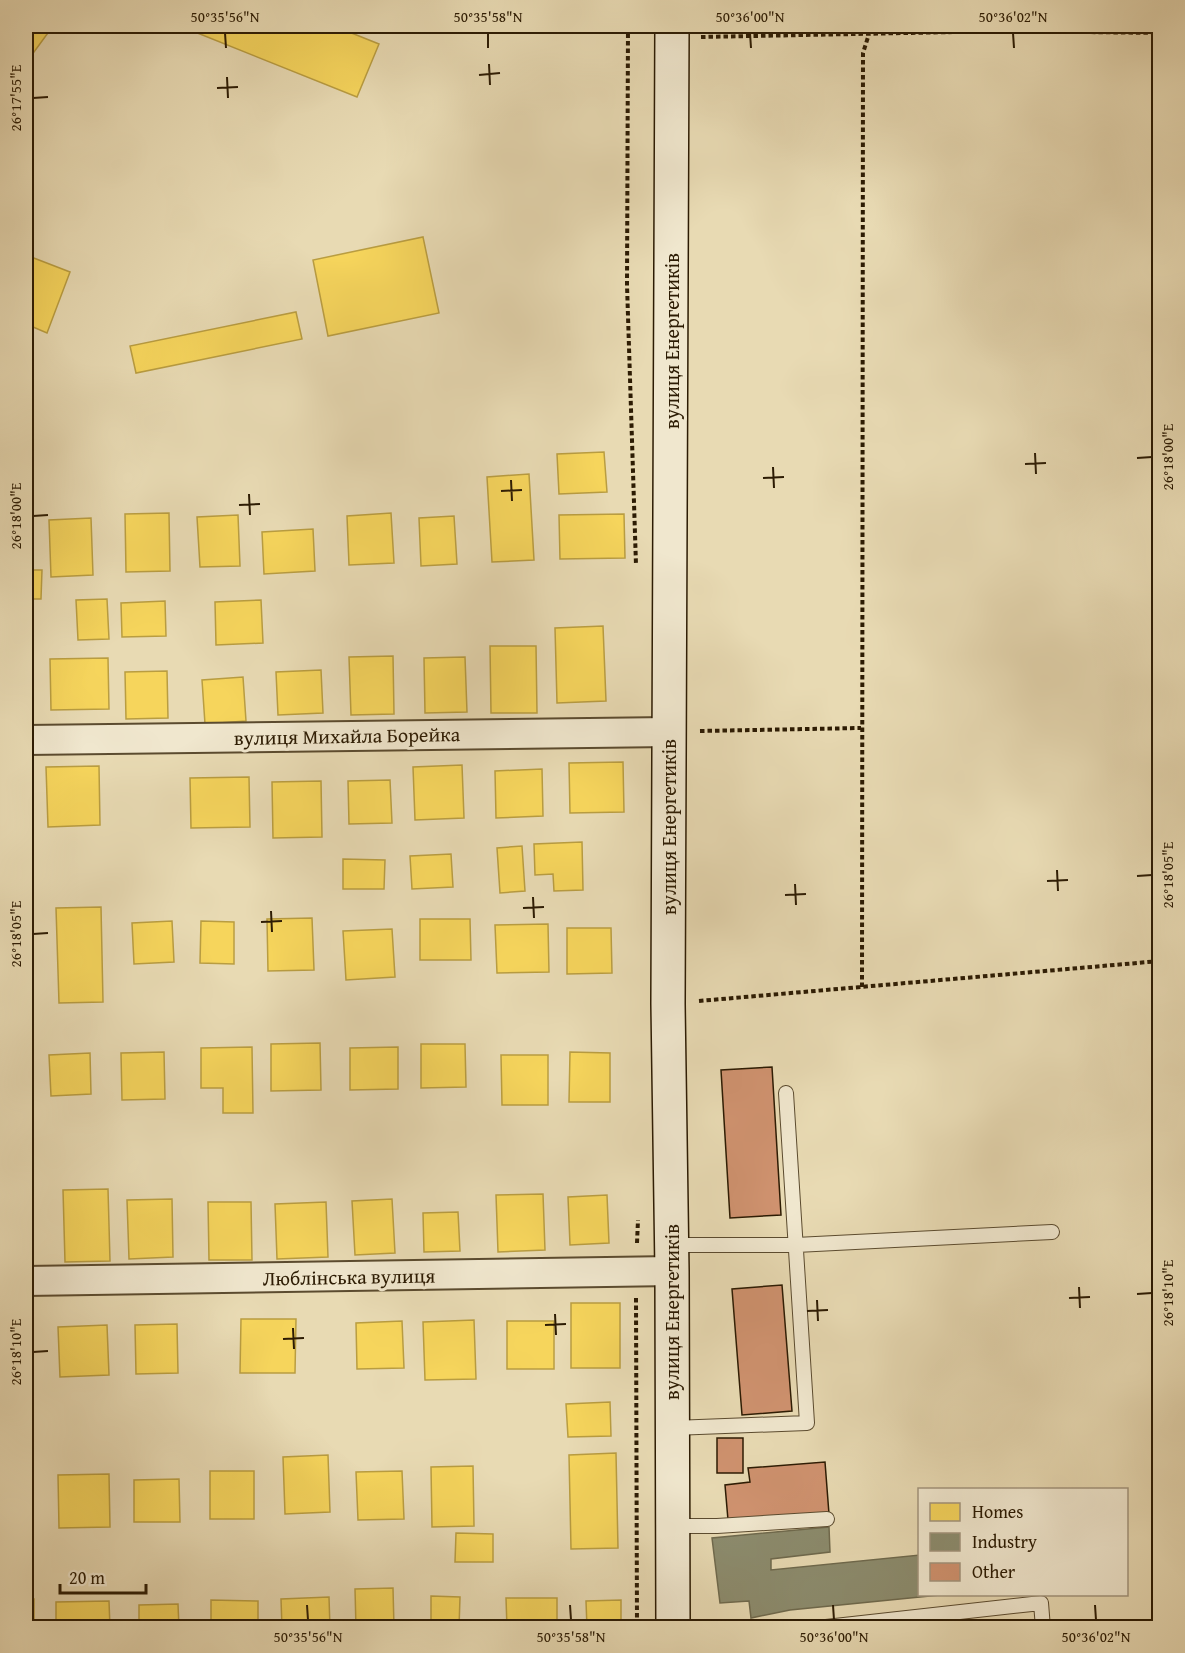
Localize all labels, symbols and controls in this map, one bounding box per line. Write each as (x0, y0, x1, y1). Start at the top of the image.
text: 50°35'56"N (191, 6, 260, 27)
text: 50°35'58"N (454, 6, 523, 27)
text: 50°36'00"N (716, 6, 785, 27)
text: 50°36'02"N (979, 6, 1048, 27)
text: 26°17'55"E (5, 64, 26, 131)
street label: вулиця Енергетиків (657, 253, 686, 429)
text: 26°18'00"E (1157, 423, 1178, 490)
text: 26°18'00"E (5, 482, 26, 549)
street label: вулиця Михайла Борейка (234, 719, 461, 752)
street label: вулиця Енергетиків (654, 739, 683, 915)
text: 26°18'05"E (1157, 841, 1178, 908)
text: 26°18'05"E (5, 900, 26, 967)
street label: вулиця Енергетиків (657, 1224, 686, 1400)
text: 26°18'10"E (1157, 1259, 1178, 1326)
street label: Люблінська вулиця (262, 1260, 436, 1293)
text: 26°18'10"E (5, 1318, 26, 1385)
legend (918, 1488, 1128, 1596)
text: Homes (972, 1498, 1023, 1525)
text: Industry (972, 1528, 1037, 1555)
scale bar (60, 1557, 146, 1595)
text: Other (972, 1558, 1016, 1585)
text: 20 m (69, 1564, 105, 1591)
text: 50°35'56"N (274, 1626, 343, 1647)
text: 50°35'58"N (537, 1626, 606, 1647)
text: 50°36'00"N (800, 1626, 869, 1647)
text: 50°36'02"N (1062, 1626, 1131, 1647)

